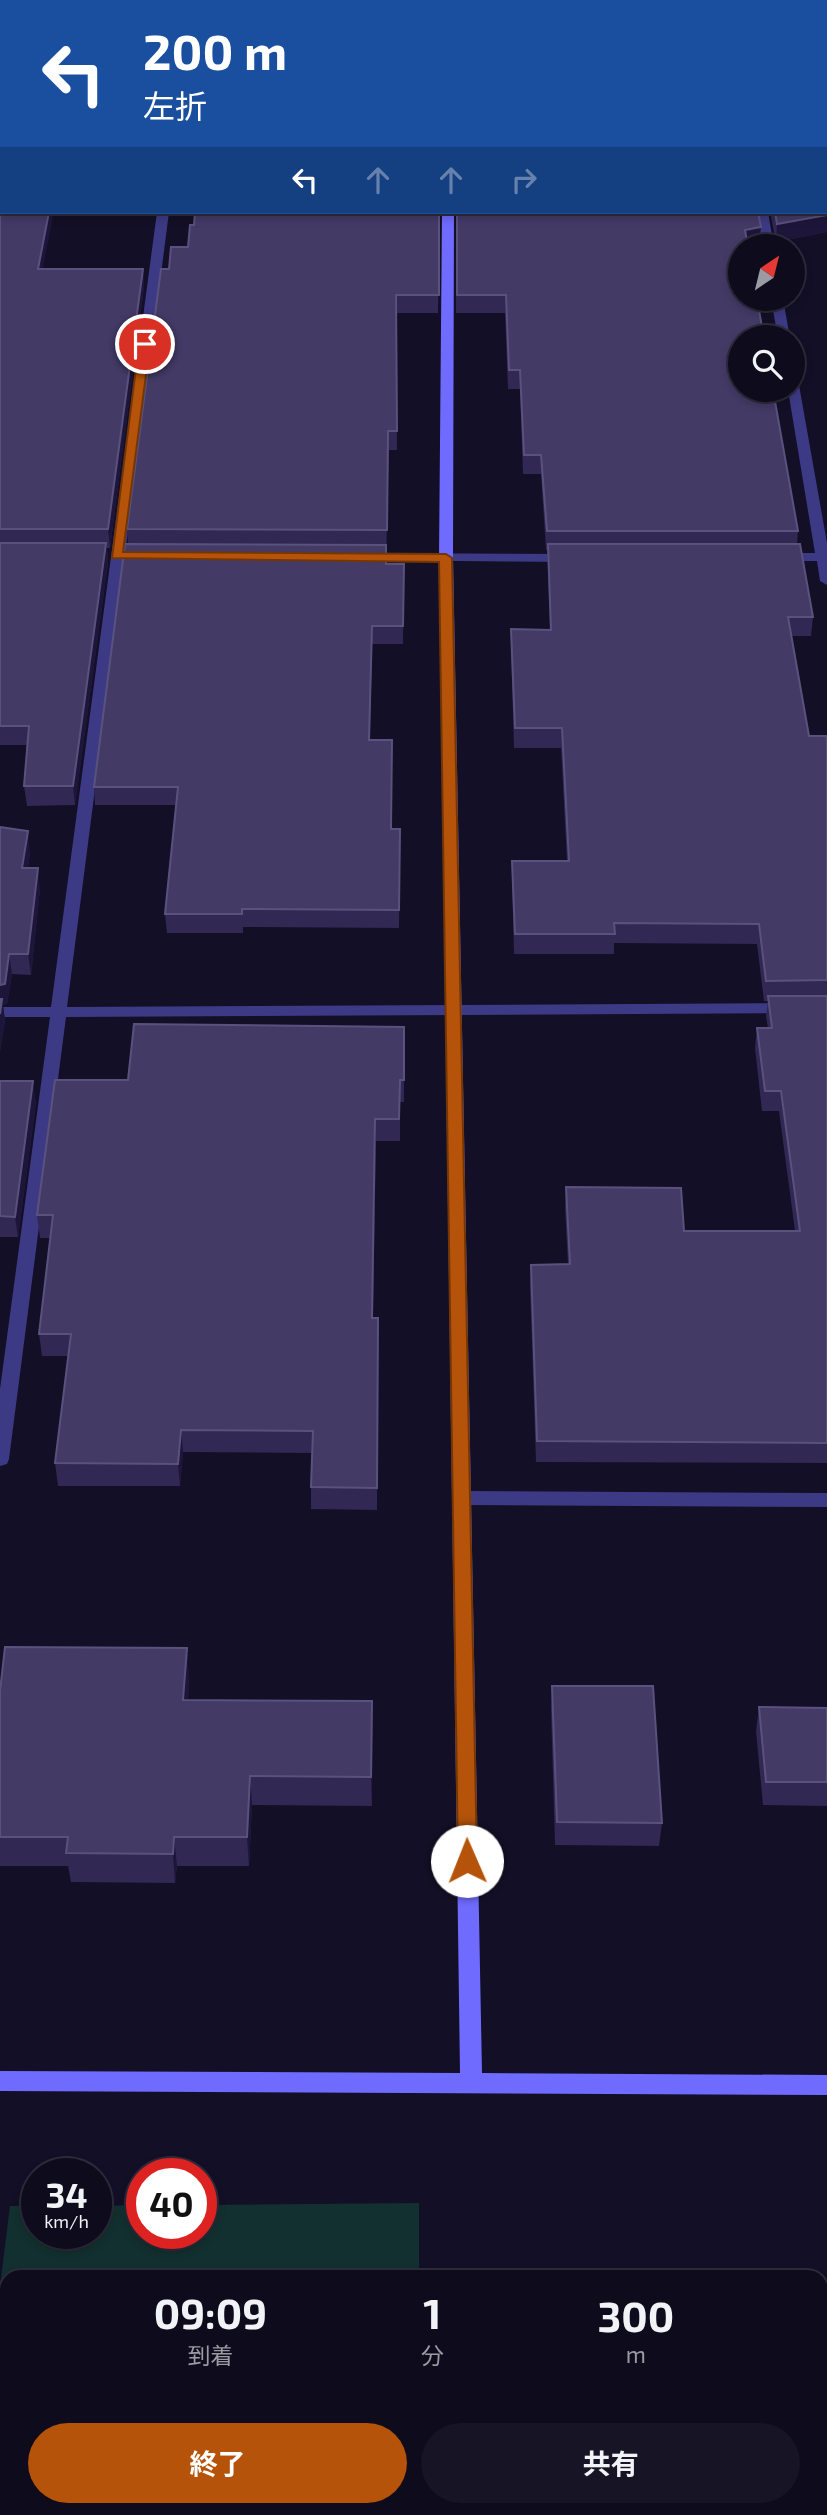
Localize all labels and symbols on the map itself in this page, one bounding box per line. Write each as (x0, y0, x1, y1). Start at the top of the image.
north arrow (728, 234, 805, 312)
pin (115, 314, 175, 374)
position arrow (430, 1824, 504, 1898)
speed limit sign: 40 (126, 2158, 217, 2249)

